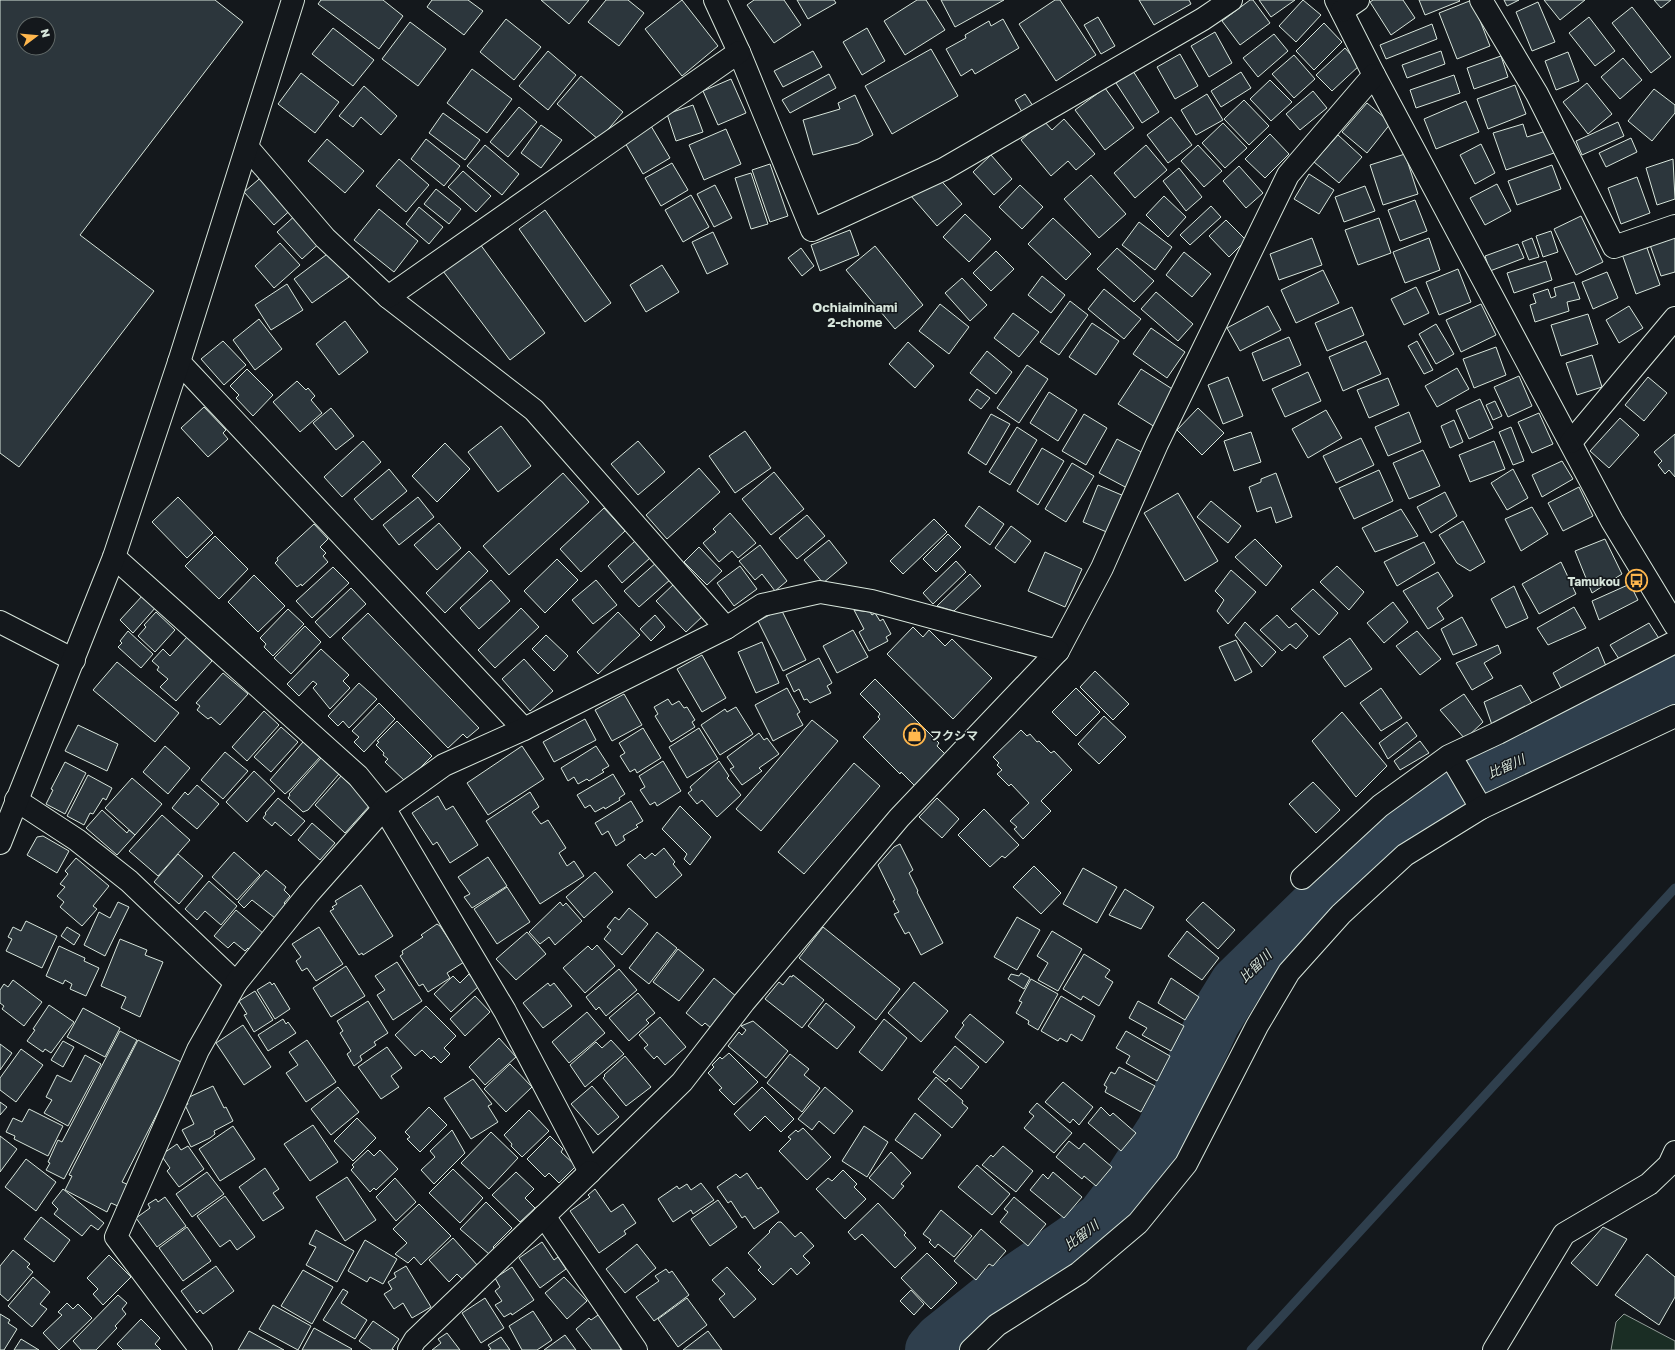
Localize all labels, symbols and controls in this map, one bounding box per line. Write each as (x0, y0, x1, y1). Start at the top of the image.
north arrow (16, 16, 56, 56)
text: N (39, 27, 53, 39)
district label: Ochiaiminami 2-chome (812, 299, 898, 330)
bus stop icon: Tamukou (1623, 568, 1649, 594)
place label: Tamukou (1568, 574, 1620, 589)
shop icon: フクシマ (901, 722, 927, 748)
place label: フクシマ (930, 728, 978, 743)
water label: 比留川 (1485, 750, 1529, 781)
water label: 比留川 (1236, 945, 1276, 985)
water label: 比留川 (1061, 1216, 1103, 1253)

